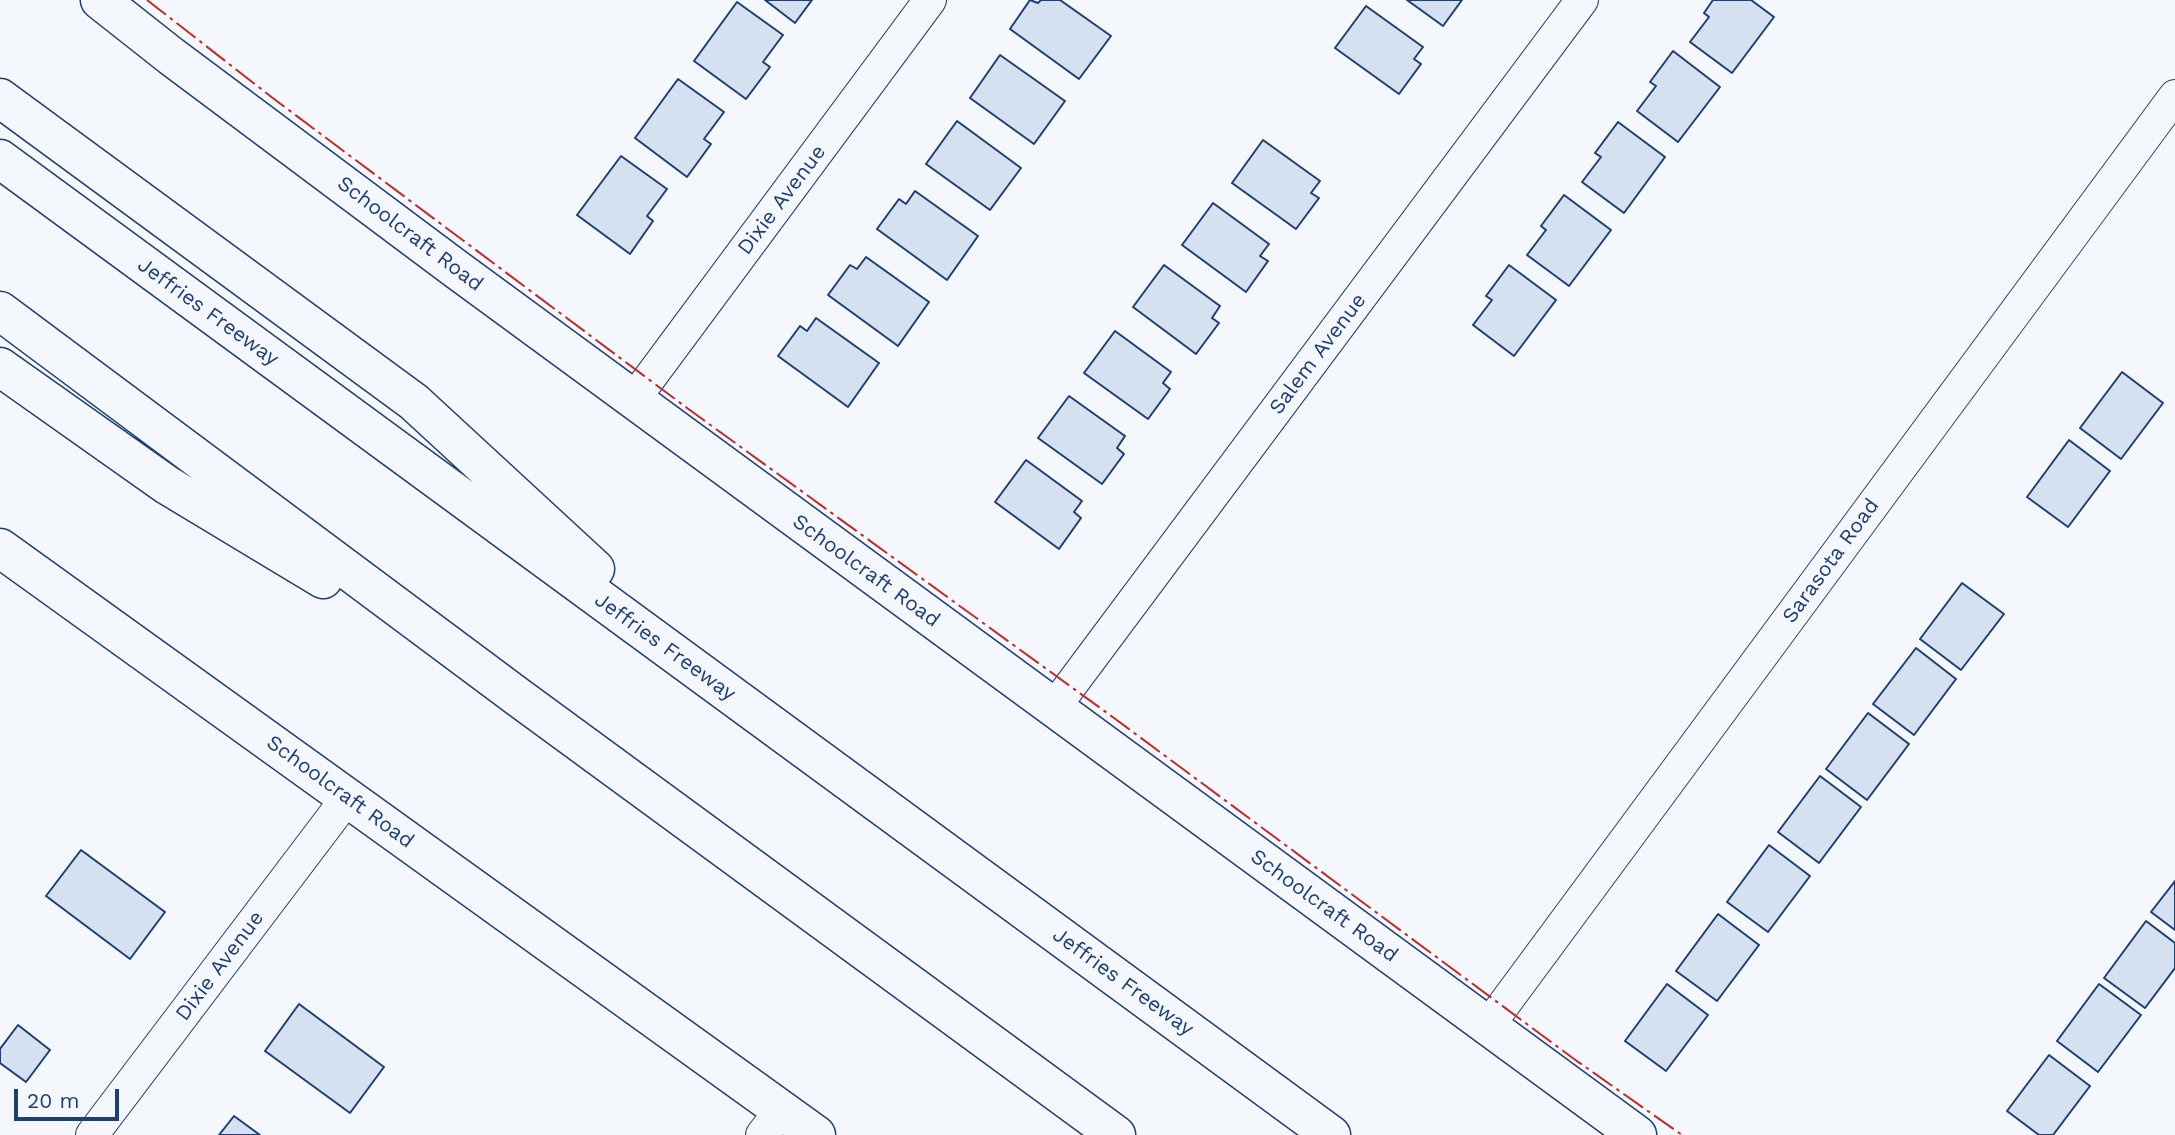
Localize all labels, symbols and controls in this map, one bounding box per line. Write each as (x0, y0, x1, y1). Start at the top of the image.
street label: Dixie Avenue (733, 140, 831, 260)
street label: Schoolcraft Road (332, 171, 488, 297)
street label: Jeffries Freeway (133, 252, 283, 372)
street label: Salem Avenue (1264, 288, 1372, 420)
street label: Sarasota Road (1777, 494, 1885, 628)
street label: Schoolcraft Road (787, 509, 945, 633)
street label: Jeffries Freeway (590, 587, 740, 707)
street label: Schoolcraft Road (261, 730, 419, 854)
street label: Schoolcraft Road (1245, 844, 1403, 968)
street label: Dixie Avenue (171, 906, 269, 1026)
street label: Jeffries Freeway (1048, 922, 1198, 1042)
scale bar (18, 1076, 122, 1120)
text: 20 m (27, 1088, 79, 1113)

